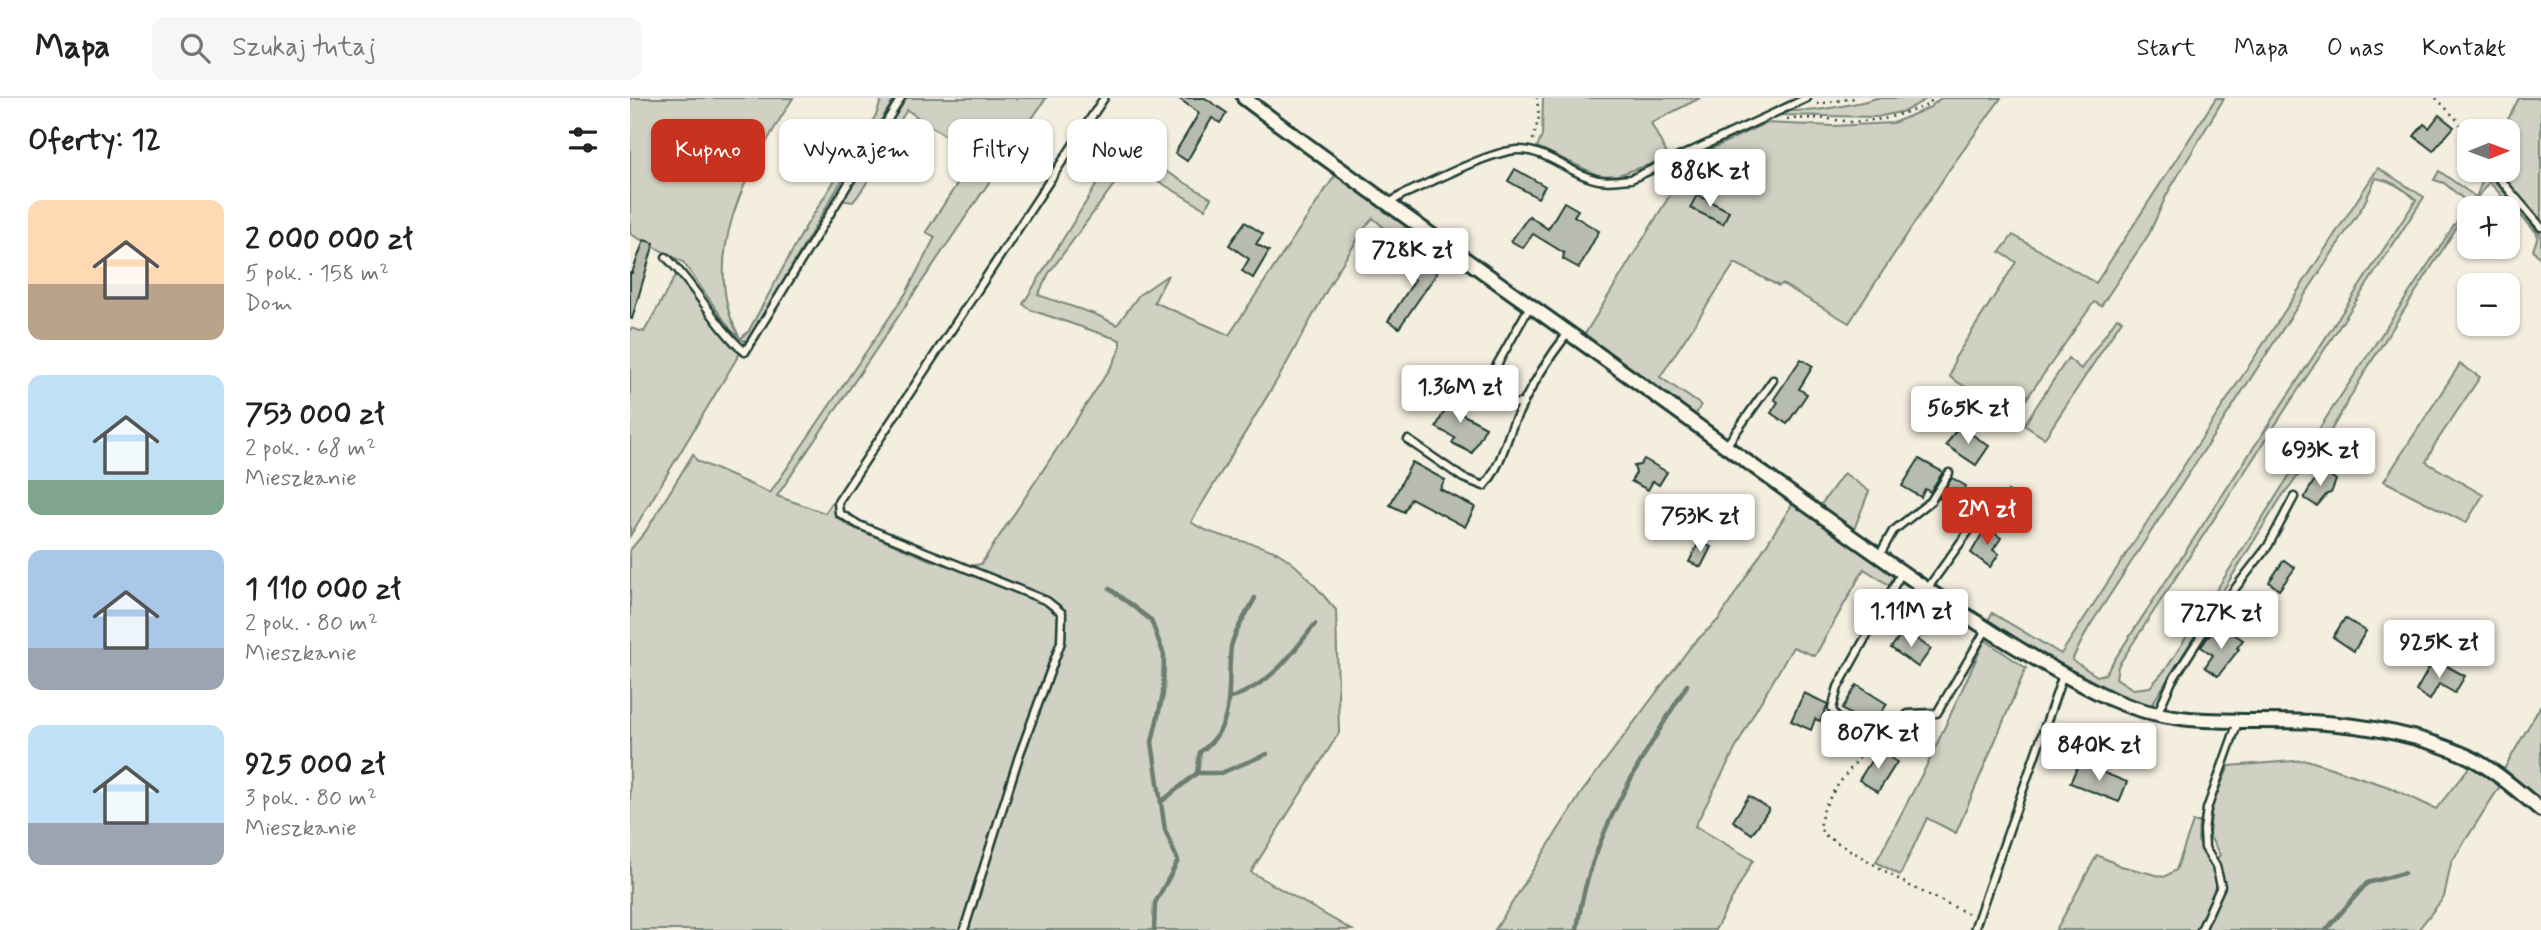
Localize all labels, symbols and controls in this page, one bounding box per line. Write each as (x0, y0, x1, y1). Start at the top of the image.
search box (152, 17, 642, 80)
text: Mapa (35, 26, 110, 70)
icon: search (176, 29, 214, 67)
text: Szukaj tutaj (232, 31, 376, 65)
text: Start (2137, 33, 2196, 64)
text: Mapa (2234, 33, 2289, 64)
text: O nas (2327, 33, 2384, 64)
text: Kontakt (2422, 33, 2506, 64)
chip: Kupno (651, 119, 765, 182)
chip: Wynajem (779, 119, 934, 182)
chip: Filtry (948, 119, 1053, 182)
chip: Nowe (1067, 119, 1167, 182)
north arrow (2457, 119, 2520, 182)
map controls (2457, 119, 2520, 336)
text: Oferty: 12 (28, 121, 161, 160)
icon: filters (564, 121, 602, 159)
pin: 886K zł (1645, 150, 1775, 209)
text: 886K zł (1670, 157, 1750, 187)
button: + (2457, 196, 2520, 259)
text: 2 000 000 zł (245, 220, 413, 259)
icon: home (84, 228, 168, 312)
pin: 728K zł (1347, 228, 1477, 288)
text: 728K zł (1371, 236, 1453, 266)
text: 5 pok. · 158 m² (245, 259, 389, 289)
button: − (2457, 273, 2520, 336)
text: Dom (245, 289, 293, 319)
pin: 1.36M zł (1388, 366, 1532, 425)
text: 1.36M zł (1418, 373, 1502, 403)
pin: 565K zł (1903, 386, 2033, 446)
text: 565K zł (1927, 394, 2009, 424)
text: 753 000 zł (245, 395, 385, 434)
icon: home (84, 403, 168, 487)
pin: 693K zł (2255, 428, 2385, 488)
text: 2 pok. · 68 m² (245, 434, 376, 464)
text: 693K zł (2281, 436, 2359, 466)
text: Mieszkanie (245, 464, 357, 494)
pin: 2M zł (1938, 488, 2036, 547)
pin: 753K zł (1635, 494, 1765, 554)
text: 2M zł (1958, 495, 2016, 525)
text: 753K zł (1661, 502, 1739, 532)
text: 1 110 000 zł (245, 570, 401, 609)
icon: home (84, 578, 168, 662)
pin: 1.11M zł (1839, 589, 1983, 649)
pin: 727K zł (2156, 592, 2286, 651)
text: 1.11M zł (1870, 597, 1952, 627)
text: 727K zł (2180, 599, 2262, 629)
text: 2 pok. · 80 m² (245, 609, 378, 639)
pin: 925K zł (2374, 620, 2504, 680)
text: 925K zł (2400, 628, 2478, 658)
text: Mieszkanie (245, 639, 357, 669)
pin: 807K zł (1813, 712, 1943, 771)
text: 807K zł (1837, 719, 1919, 749)
pin: 840K zł (2034, 724, 2164, 783)
text: 840K zł (2057, 731, 2141, 761)
text: 925 000 zł (245, 745, 385, 784)
icon: home (84, 753, 168, 837)
text: 3 pok. · 80 m² (245, 784, 377, 814)
text: Mieszkanie (245, 814, 357, 844)

